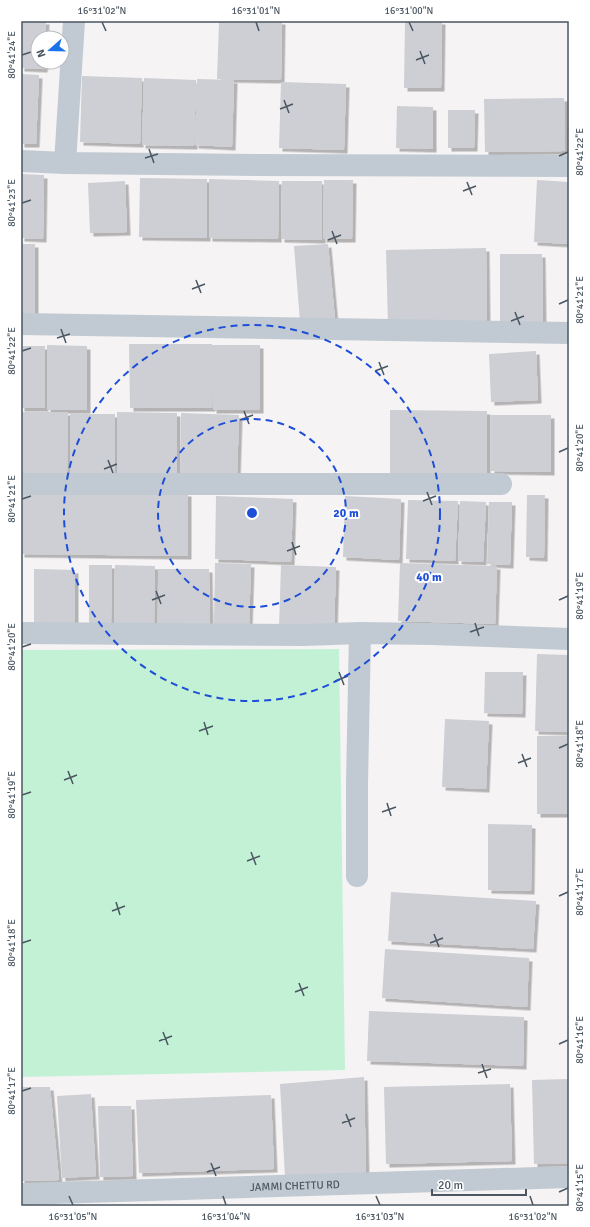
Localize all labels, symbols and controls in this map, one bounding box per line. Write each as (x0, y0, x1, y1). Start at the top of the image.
text: 16°31'02"N (78, 5, 126, 17)
text: 16°31'01"N (232, 5, 280, 17)
text: 16°31'00"N (385, 5, 433, 17)
north arrow (30, 30, 70, 70)
text: 80°41'24"E (6, 31, 18, 79)
text: N (34, 47, 48, 59)
text: 80°41'22"E (574, 128, 586, 176)
text: 80°41'23"E (6, 179, 18, 227)
text: 80°41'21"E (574, 276, 586, 324)
text: 80°41'22"E (6, 327, 18, 375)
text: 80°41'20"E (574, 424, 586, 472)
text: 80°41'21"E (6, 475, 18, 523)
centre of rings (245, 506, 259, 520)
text: 20 m (333, 506, 359, 521)
text: 40 m (416, 570, 442, 585)
text: 80°41'19"E (574, 572, 586, 620)
text: 80°41'20"E (6, 623, 18, 671)
text: 80°41'18"E (574, 720, 586, 768)
text: 80°41'19"E (6, 771, 18, 819)
text: 80°41'17"E (574, 868, 586, 916)
text: 80°41'18"E (6, 919, 18, 967)
text: 80°41'16"E (574, 1016, 586, 1064)
text: 80°41'17"E (6, 1067, 18, 1115)
text: 80°41'15"E (574, 1164, 586, 1212)
scale bar (432, 1171, 526, 1197)
street label: JAMMI CHETTU RD (250, 1178, 340, 1194)
text: 20 m (438, 1178, 463, 1193)
text: 16°31'05"N (49, 1211, 97, 1223)
text: 16°31'04"N (202, 1211, 250, 1223)
text: 16°31'03"N (356, 1211, 404, 1223)
text: 16°31'02"N (509, 1211, 557, 1223)

